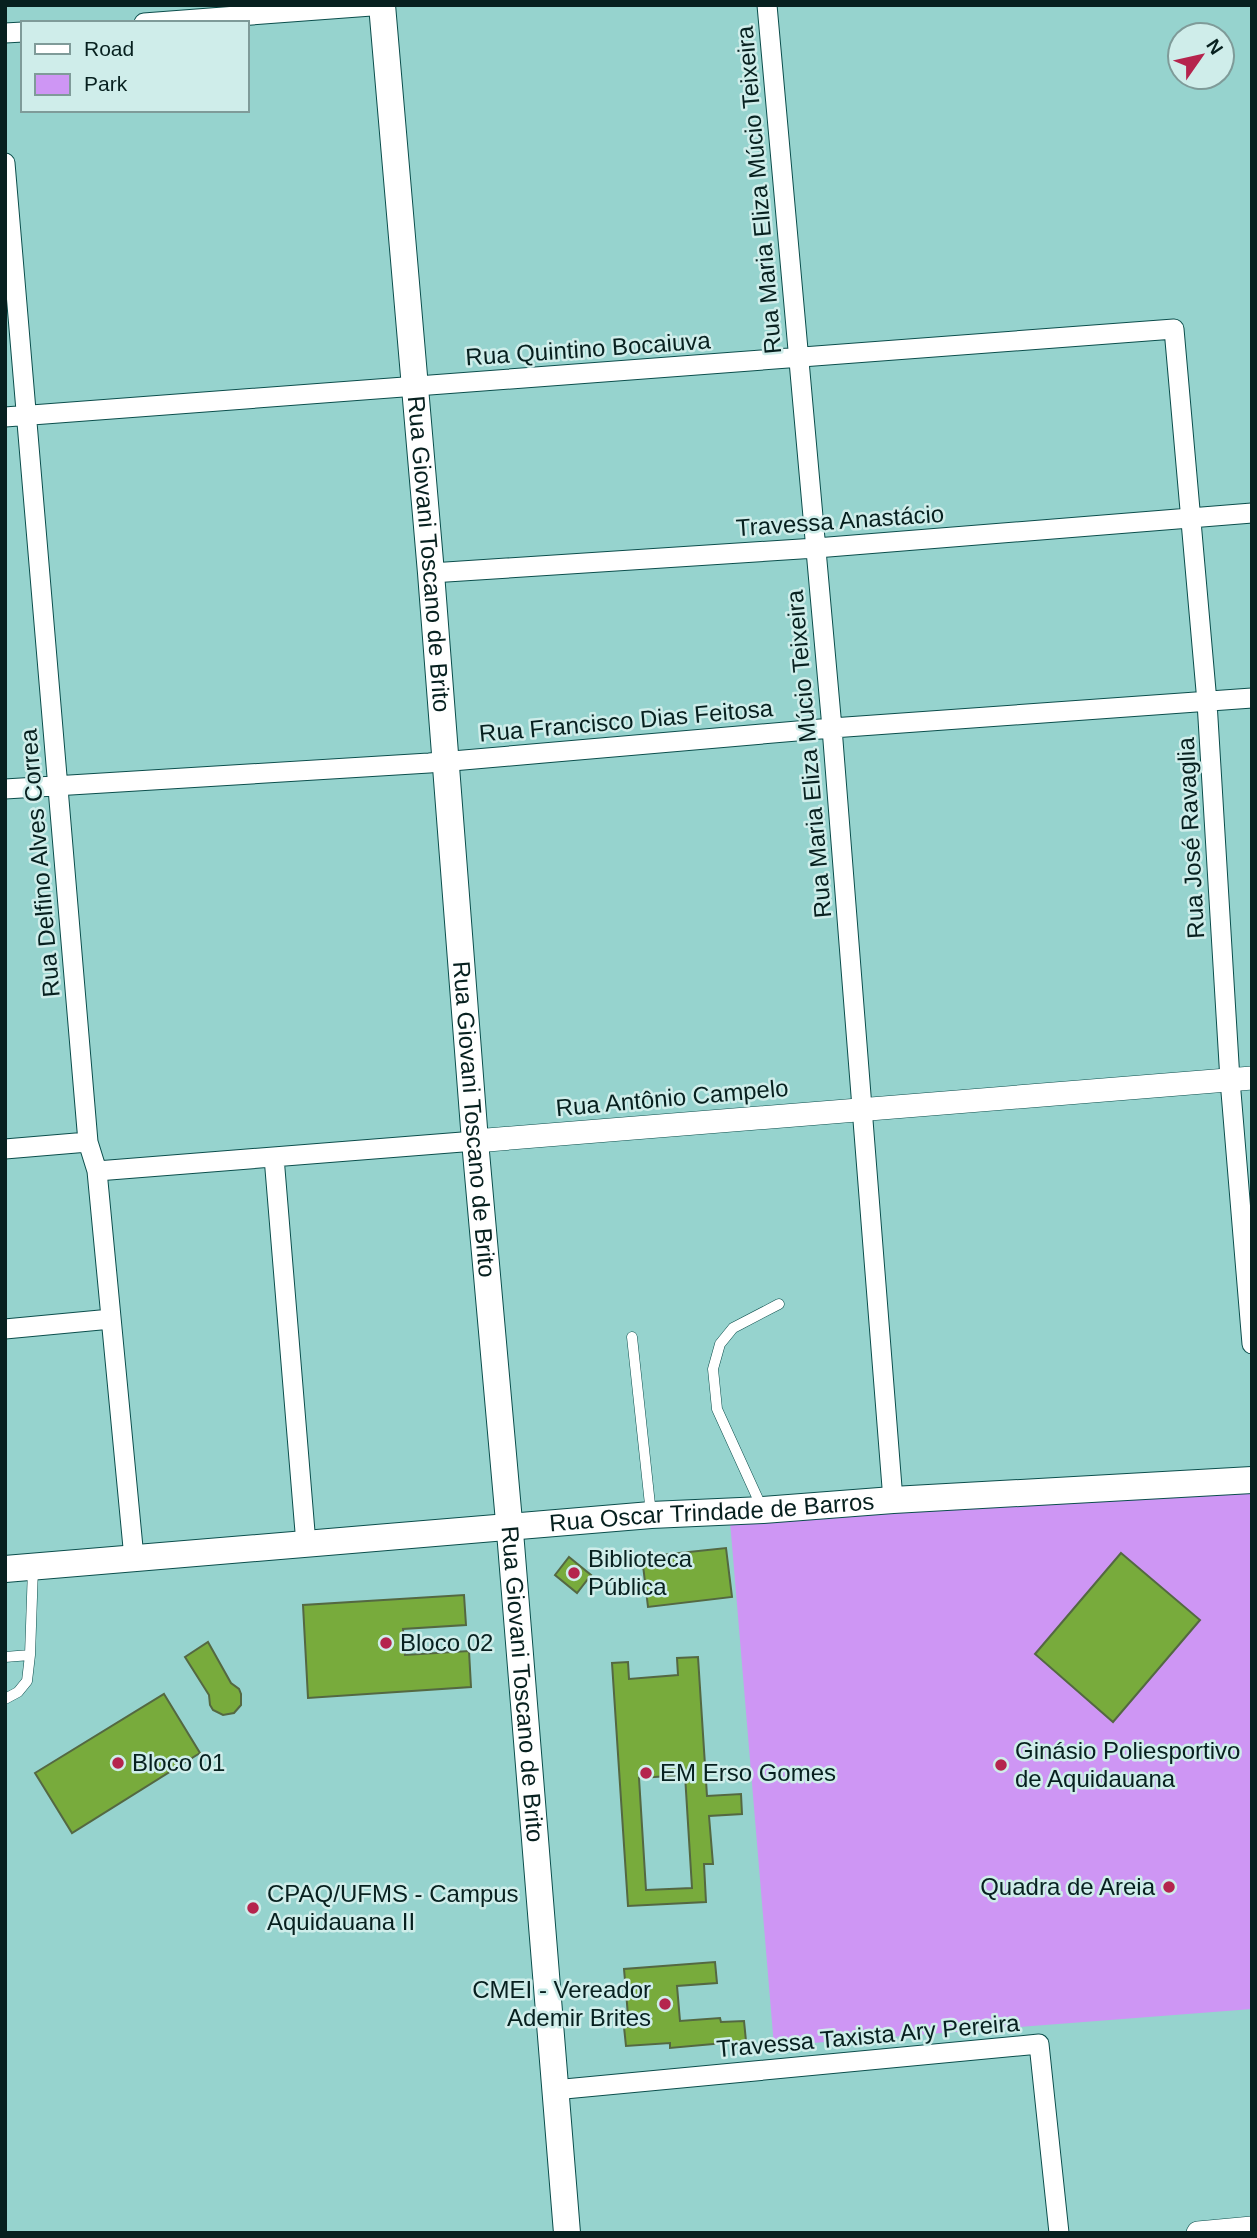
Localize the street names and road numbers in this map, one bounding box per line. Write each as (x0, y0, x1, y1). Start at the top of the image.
street label: Rua Maria Eliza Múcio Teixeira (731, 24, 786, 355)
street label: Rua Quintino Bocaiuva (465, 326, 712, 371)
street label: Rua Giovani Toscano de Brito (403, 395, 456, 713)
street label: Travessa Anastácio (735, 500, 945, 541)
street label: Rua Maria Eliza Múcio Teixeira (781, 588, 836, 919)
street label: Rua Francisco Dias Feitosa (478, 694, 775, 747)
street label: Rua Delfino Alves Correa (14, 727, 65, 998)
street label: Rua José Ravaglia (1172, 736, 1209, 939)
street label: Rua Giovani Toscano de Brito (448, 960, 501, 1278)
street label: Rua Antônio Campelo (554, 1074, 789, 1121)
street label: Rua Oscar Trindade de Barros (548, 1487, 875, 1536)
street label: Rua Giovani Toscano de Brito (496, 1525, 549, 1843)
street label: Travessa Taxista Ary Pereira (715, 2009, 1021, 2062)

